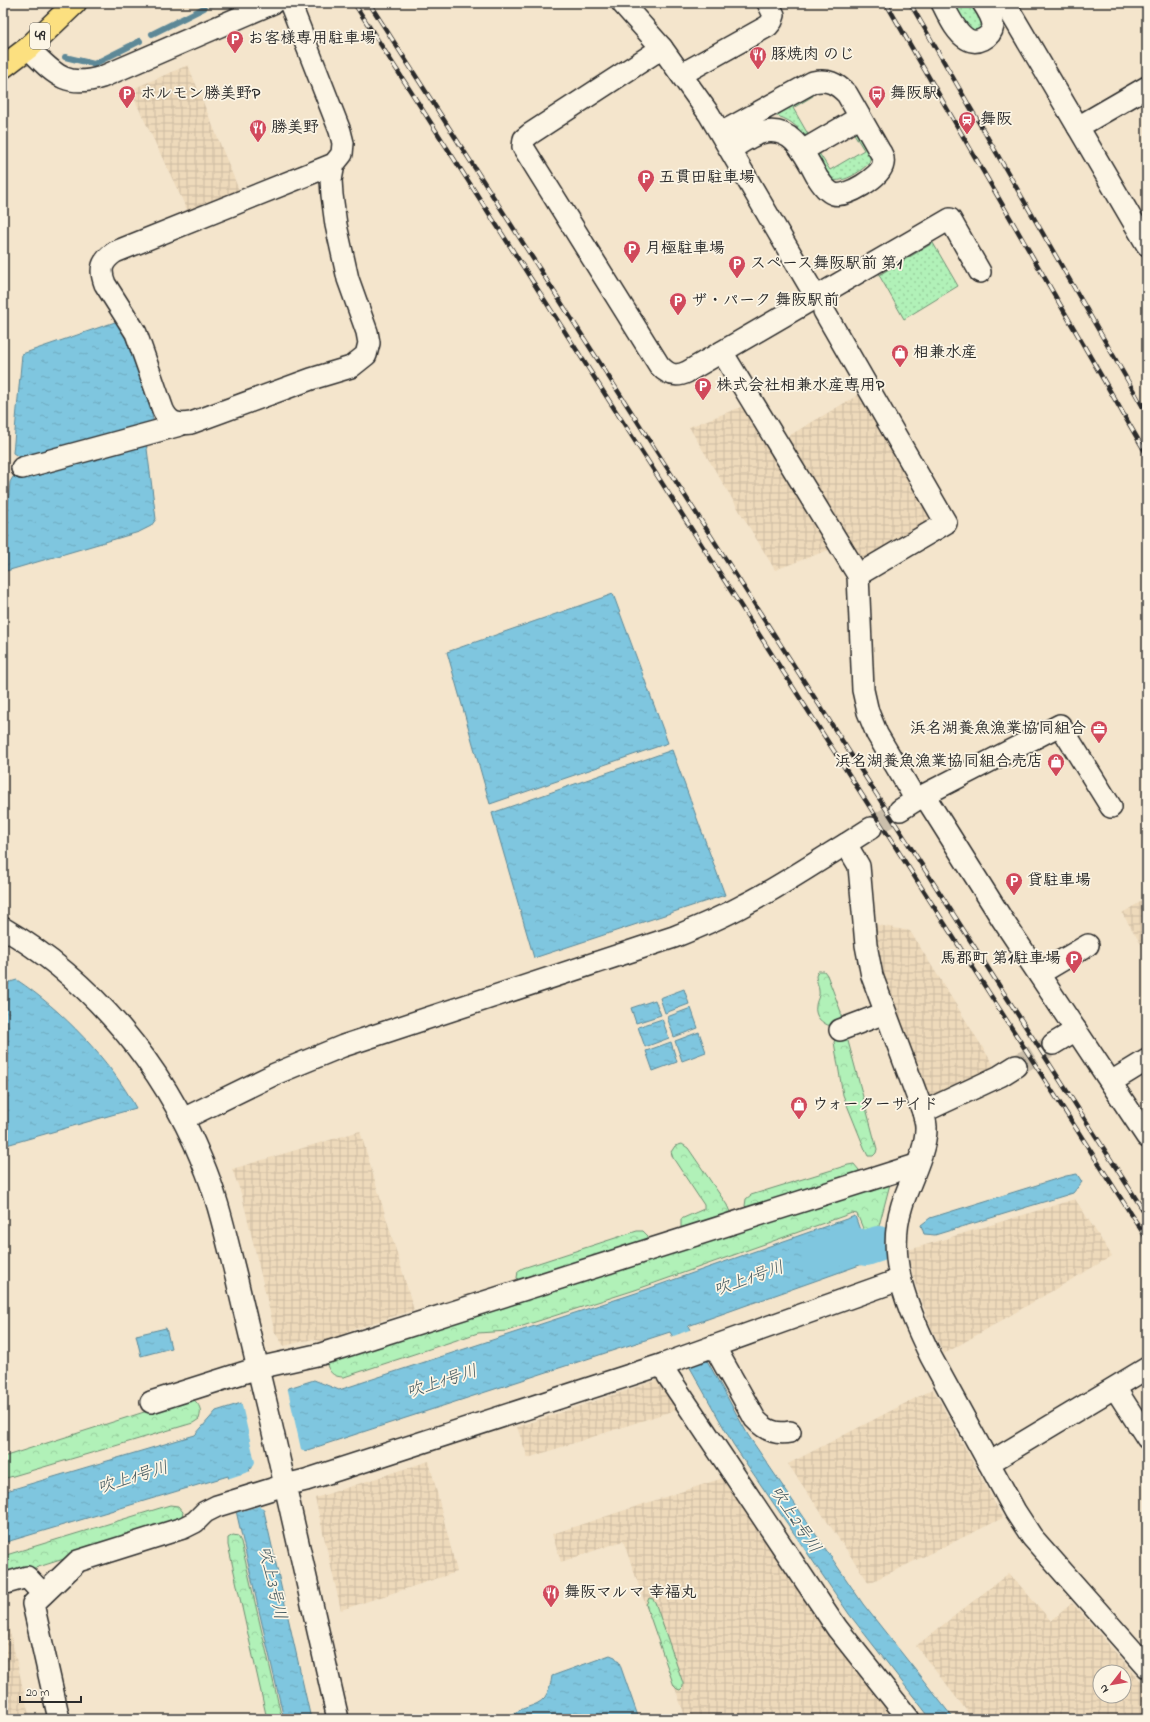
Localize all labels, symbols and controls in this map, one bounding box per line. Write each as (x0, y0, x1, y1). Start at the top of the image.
road number: 49 (30, 23, 50, 49)
place label: お客様専用駐車場 (248, 27, 376, 51)
parking icon: お客様専用駐車場 (225, 29, 245, 54)
place label: 豚焼肉 のじ (771, 43, 855, 67)
restaurant icon: 豚焼肉 のじ (748, 45, 768, 70)
place label: ホルモン勝美野P (140, 82, 261, 106)
place label: 舞阪駅 (890, 82, 938, 106)
parking icon: ホルモン勝美野P (117, 84, 137, 109)
bus stop icon: 舞阪駅 (867, 84, 887, 109)
place label: 舞阪 (980, 108, 1012, 132)
station icon: 舞阪 (957, 110, 977, 135)
place label: 勝美野 (271, 116, 319, 140)
restaurant icon: 勝美野 (248, 118, 268, 143)
place label: 五貫田駐車場 (659, 166, 755, 190)
parking icon: 五貫田駐車場 (636, 168, 656, 193)
place label: 月極駐車場 (645, 237, 725, 261)
parking icon: 月極駐車場 (622, 239, 642, 264)
place label: スペース舞阪駅前 第1 (750, 252, 903, 276)
parking icon: スペース舞阪駅前 第1 (727, 254, 747, 279)
place label: ザ・パーク 舞阪駅前 (691, 289, 839, 313)
parking icon: ザ・パーク 舞阪駅前 (668, 291, 688, 316)
place label: 相兼水産 (913, 341, 977, 365)
shop icon: 相兼水産 (890, 343, 910, 368)
place label: 株式会社相兼水産専用P (716, 374, 885, 398)
parking icon: 株式会社相兼水産専用P (693, 376, 713, 401)
place label: 浜名湖養魚漁業協同組合 (910, 717, 1086, 741)
office icon: 浜名湖養魚漁業協同組合 (1089, 719, 1109, 744)
place label: 浜名湖養魚漁業協同組合売店 (835, 750, 1043, 774)
shop icon: 浜名湖養魚漁業協同組合売店 (1046, 752, 1066, 777)
place label: 貸駐車場 (1027, 869, 1091, 893)
parking icon: 貸駐車場 (1004, 871, 1024, 896)
place label: 馬郡町 第1駐車場 (940, 947, 1061, 971)
parking icon: 馬郡町 第1駐車場 (1064, 949, 1084, 974)
place label: ウォーターサイド (812, 1093, 938, 1117)
shop icon: ウォーターサイド (789, 1095, 809, 1120)
water label: 吹上1号川 (710, 1255, 788, 1303)
water label: 吹上1号川 (403, 1359, 481, 1405)
water label: 吹上1号川 (94, 1455, 172, 1501)
water label: 吹上2号川 (763, 1481, 827, 1559)
water label: 吹上3号川 (251, 1544, 293, 1622)
place label: 舞阪マルマ 幸福丸 (564, 1581, 697, 1605)
restaurant icon: 舞阪マルマ 幸福丸 (541, 1583, 561, 1608)
north arrow (1092, 1664, 1132, 1704)
scale bar (20, 1678, 81, 1704)
text: N (1096, 1681, 1113, 1696)
text: 20 m (26, 1684, 49, 1702)

